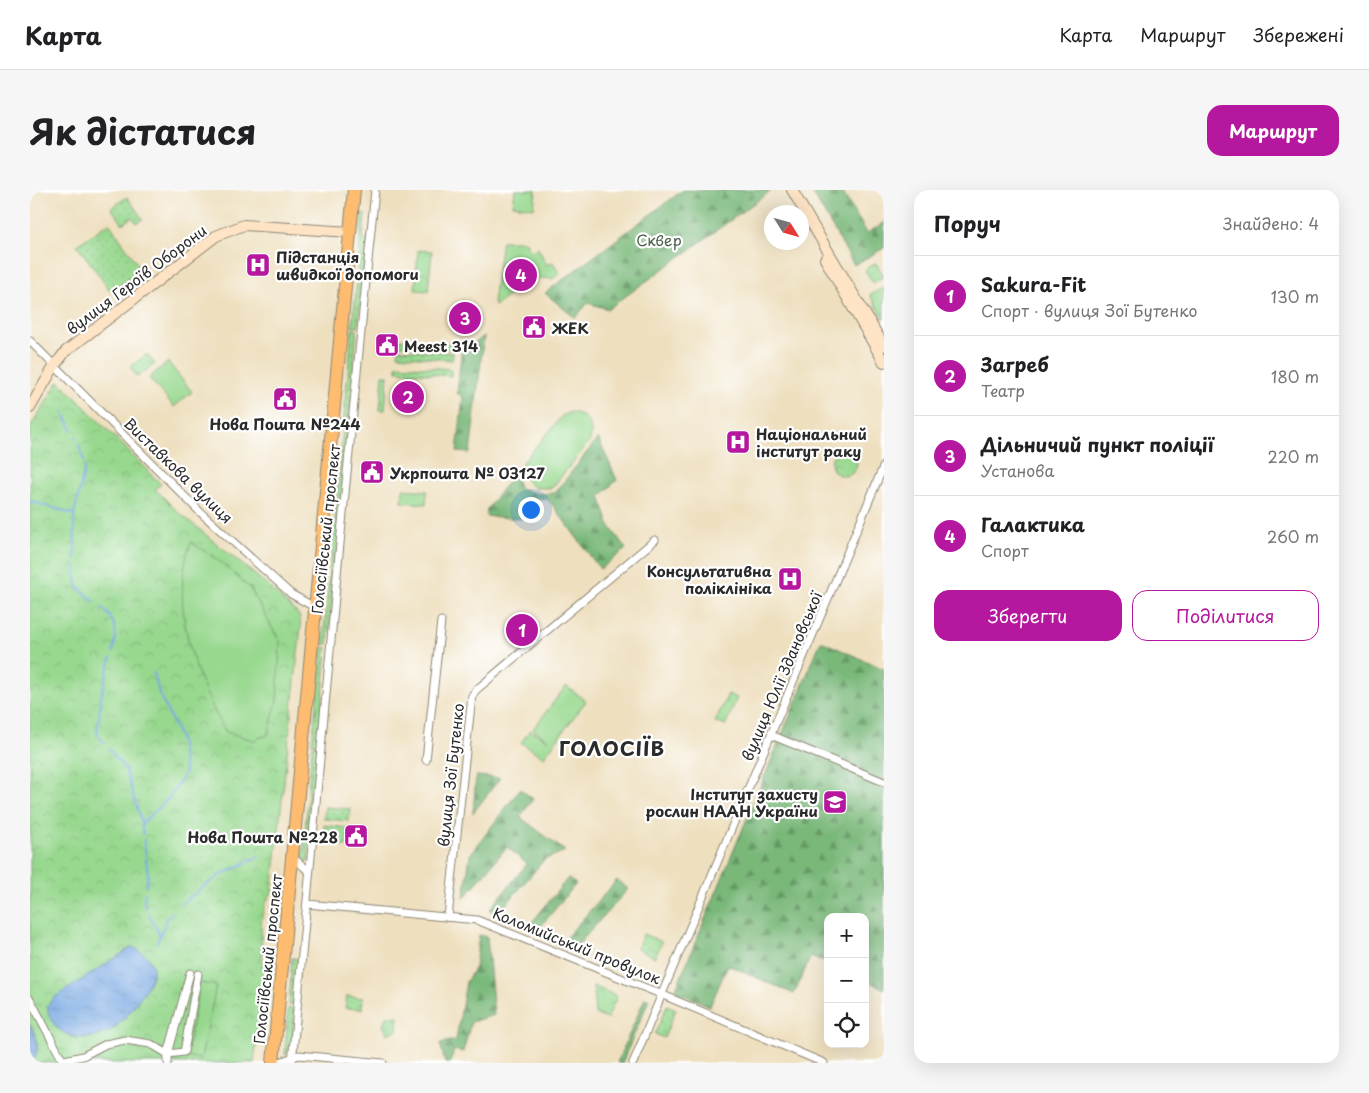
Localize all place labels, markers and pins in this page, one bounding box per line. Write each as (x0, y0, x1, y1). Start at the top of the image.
place label: Підстанція швидкої допомоги (276, 245, 419, 285)
hospital icon: Підстанція швидкої допомоги (245, 252, 271, 278)
pin: 4 (505, 256, 537, 294)
pin: 3 (449, 299, 481, 337)
public building icon: ЖЕК (521, 314, 547, 340)
place label: ЖЕК (551, 316, 589, 339)
public building icon: Meest 314 (374, 332, 400, 358)
place label: Meest 314 (404, 334, 478, 357)
pin: 2 (392, 378, 424, 416)
public building icon: Нова Пошта №244 (272, 386, 298, 412)
place label: Нова Пошта №244 (209, 412, 361, 435)
place label: Національний інститут раку (756, 422, 867, 462)
hospital icon: Національний інститут раку (725, 429, 751, 455)
public building icon: Укрпошта № 03127 (359, 459, 385, 485)
place label: Укрпошта № 03127 (389, 461, 545, 484)
place label: Консультативна поліклініка (647, 559, 772, 599)
hospital icon: Консультативна поліклініка (777, 566, 803, 592)
pin: 1 (506, 611, 538, 649)
place label: Інститут захисту рослин НААН України (646, 782, 818, 822)
school or university icon: Інститут захисту рослин НААН України (822, 789, 848, 815)
public building icon: Нова Пошта №228 (343, 823, 369, 849)
place label: Нова Пошта №228 (187, 825, 338, 848)

